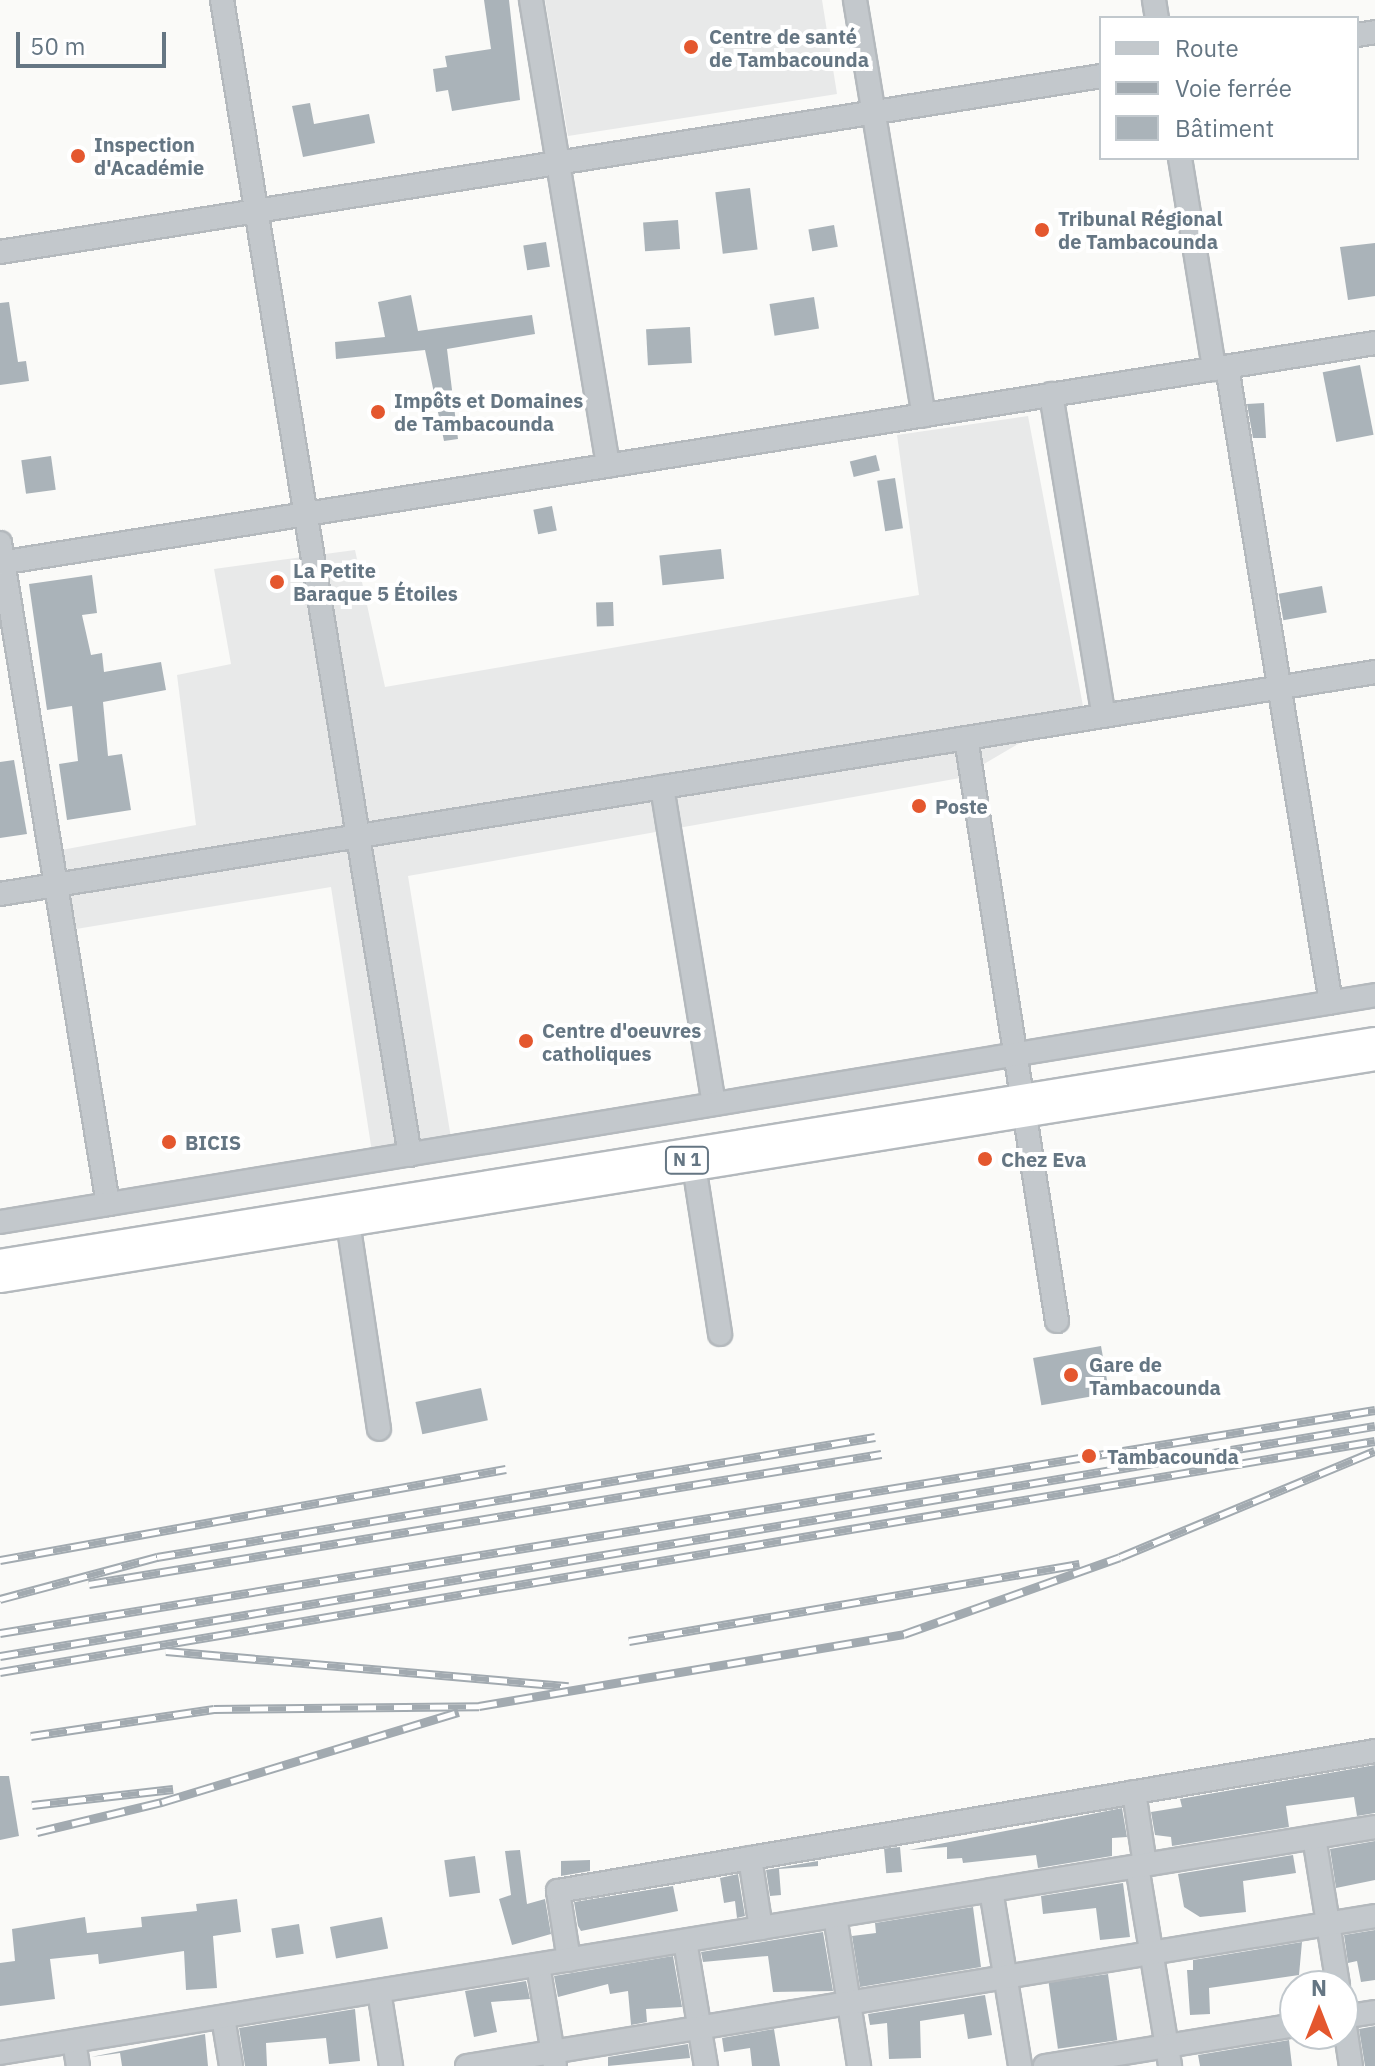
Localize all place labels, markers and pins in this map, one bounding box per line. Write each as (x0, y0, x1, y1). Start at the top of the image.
place label: Centre de santé de Tambacounda (709, 24, 869, 71)
marker: Centre de santé de Tambacounda (680, 36, 702, 58)
place label: Inspection d'Académie (94, 132, 204, 179)
marker: Inspection d'Académie (69, 147, 87, 165)
place label: Tribunal Régional de Tambacounda (1058, 206, 1223, 253)
marker: Tribunal Régional de Tambacounda (1033, 221, 1051, 239)
place label: Impôts et Domaines de Tambacounda (394, 388, 583, 435)
marker: Impôts et Domaines de Tambacounda (369, 403, 387, 421)
place label: La Petite Baraque 5 Étoiles (293, 558, 458, 605)
marker: La Petite Baraque 5 Étoiles (268, 573, 286, 591)
place label: Poste (935, 794, 988, 818)
marker: Poste (910, 797, 928, 815)
place label: Centre d'oeuvres catholiques (542, 1018, 701, 1065)
marker: Centre d'oeuvres catholiques (517, 1032, 535, 1050)
place label: BICIS (185, 1130, 241, 1154)
marker: BICIS (160, 1133, 178, 1151)
place label: Chez Eva (1001, 1147, 1086, 1171)
marker: Chez Eva (976, 1150, 994, 1168)
place label: Gare de Tambacounda (1089, 1352, 1221, 1399)
marker: Gare de Tambacounda (1060, 1364, 1082, 1386)
place label: Tambacounda (1107, 1444, 1239, 1468)
marker: Tambacounda (1078, 1445, 1100, 1467)

